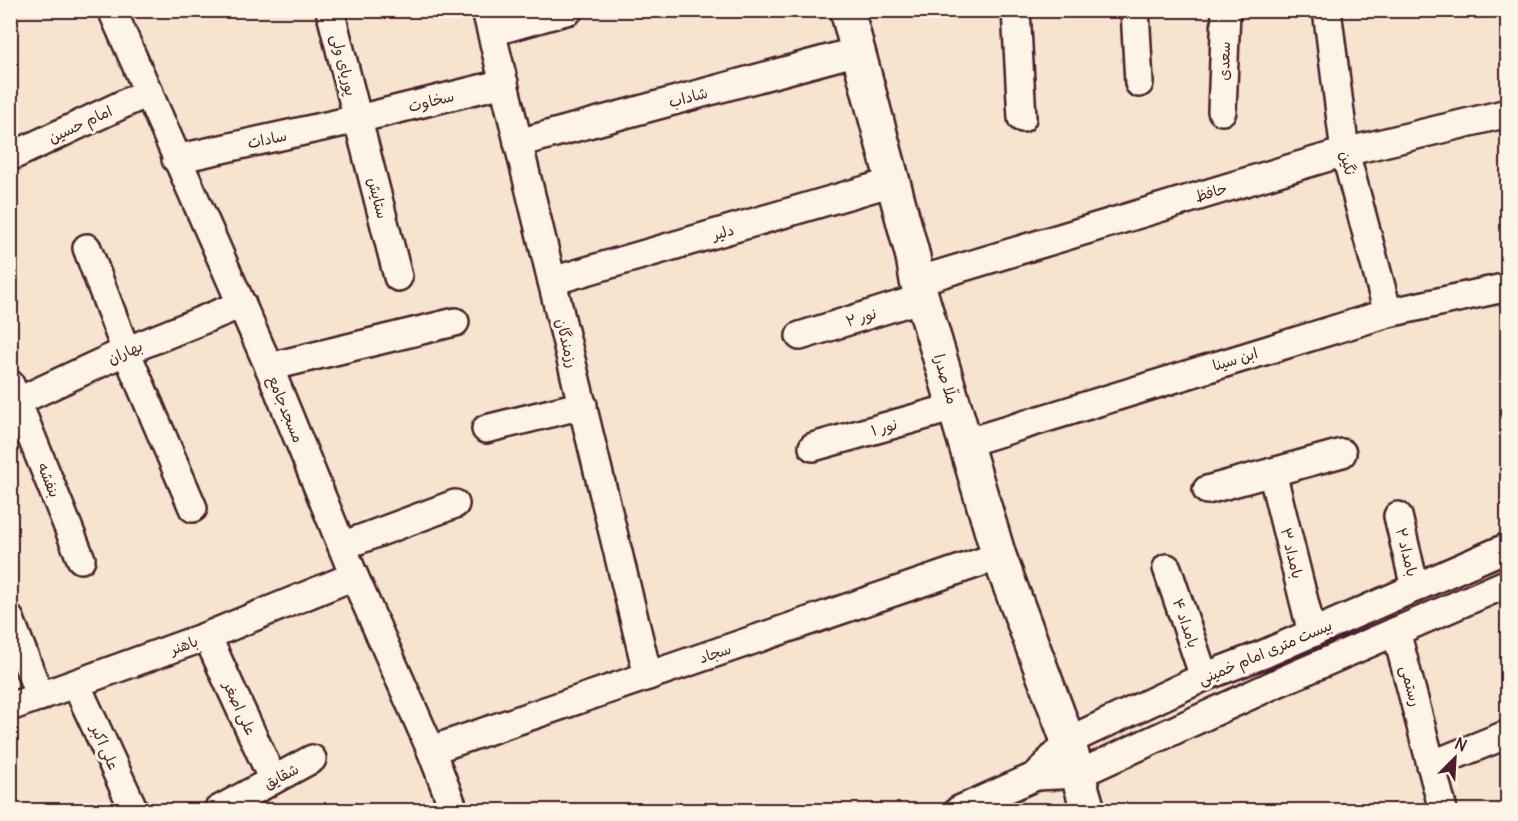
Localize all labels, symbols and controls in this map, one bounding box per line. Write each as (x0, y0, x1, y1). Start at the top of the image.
street label: پوریای ولی (326, 32, 361, 98)
street label: سعدی (1214, 41, 1234, 81)
street label: شاداب (666, 83, 710, 111)
street label: سخاوت (406, 86, 456, 117)
street label: امام حسین (45, 101, 116, 149)
street label: سادات (246, 126, 288, 152)
street label: نگین (1336, 149, 1360, 177)
street label: ستایش (364, 175, 392, 221)
street label: حافظ (1192, 178, 1230, 206)
street label: دلیر (709, 220, 736, 244)
street label: نور ۲ (843, 303, 879, 331)
street label: رزمندگان (552, 316, 582, 370)
street label: بهاران (105, 336, 145, 368)
street label: ابن سینا (1210, 343, 1260, 375)
street label: ملّا صدرا (930, 351, 963, 406)
street label: مسجدجامع (262, 373, 308, 446)
street label: نور ۱ (869, 414, 899, 440)
street label: بنفشه (33, 460, 65, 500)
street label: بامداد ۳ (1277, 526, 1307, 580)
street label: بامداد ۲ (1392, 526, 1422, 578)
street label: بامداد ۴ (1169, 596, 1203, 650)
street label: بیست متری امام خمینی (1195, 615, 1336, 691)
street label: باهنر (166, 631, 200, 659)
street label: سجاد (696, 639, 734, 667)
street label: رستمی (1395, 663, 1426, 709)
street label: علی اصغر (218, 676, 261, 738)
street label: علی اکبر (85, 720, 123, 773)
north arrow (1425, 728, 1485, 788)
text: N (1452, 733, 1470, 756)
street label: شقایق (260, 759, 302, 793)

